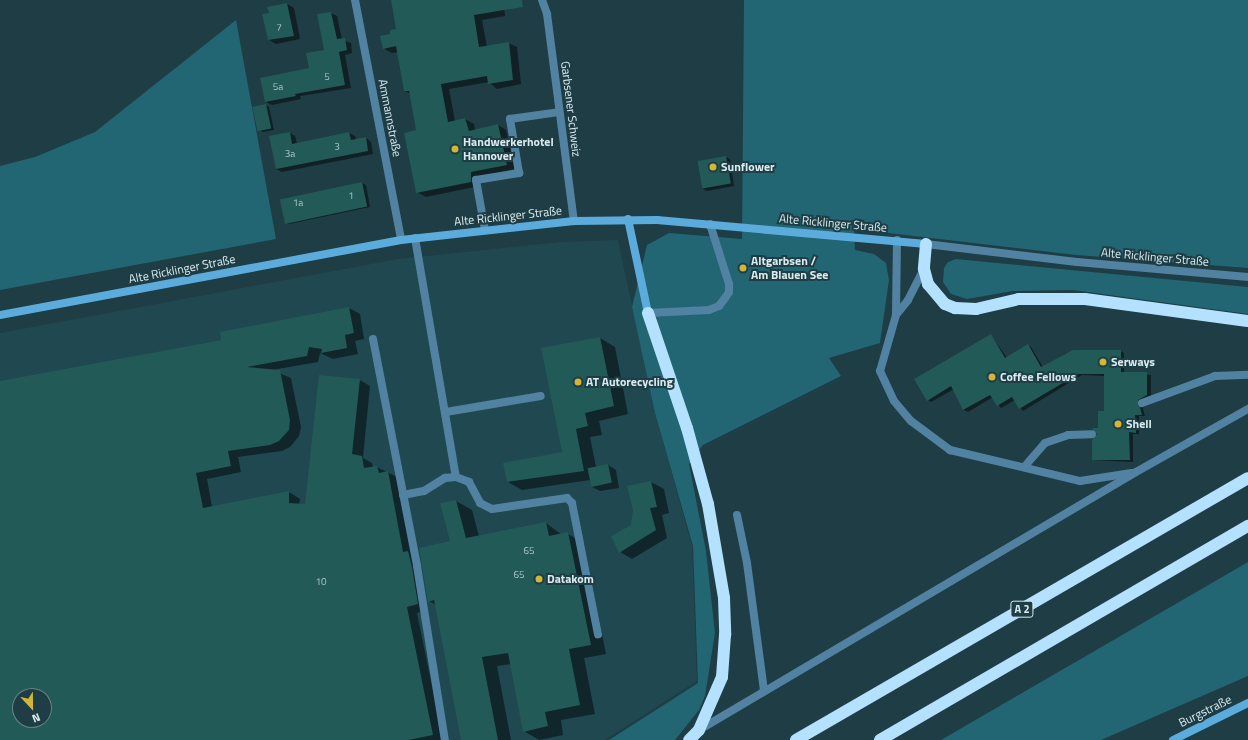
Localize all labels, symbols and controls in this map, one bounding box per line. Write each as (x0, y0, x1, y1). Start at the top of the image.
house number: 7 (276, 22, 282, 34)
street label: Garbsener Schweiz (558, 60, 584, 158)
house number: 5 (324, 71, 330, 83)
street label: Ammannstraße (375, 78, 405, 158)
house number: 5a (273, 81, 283, 93)
place label: Handwerkerhotel Hannover (463, 135, 554, 163)
house number: 3 (334, 141, 340, 153)
marker: Handwerkerhotel Hannover (450, 144, 460, 154)
house number: 3a (285, 148, 295, 160)
place label: Sunflower (721, 160, 775, 174)
marker: Sunflower (708, 162, 718, 172)
house number: 1 (348, 190, 354, 202)
house number: 1a (293, 197, 303, 209)
street label: Alte Ricklinger Straße (453, 203, 563, 229)
street label: Alte Ricklinger Straße (778, 211, 888, 235)
street label: Alte Ricklinger Straße (1100, 245, 1210, 269)
street label: Alte Ricklinger Straße (127, 252, 237, 286)
place label: Altgarbsen / Am Blauen See (751, 254, 828, 282)
marker: Altgarbsen / Am Blauen See (738, 263, 748, 273)
place label: Serways (1111, 355, 1155, 369)
marker: Serways (1098, 357, 1108, 367)
place label: Coffee Fellows (1000, 370, 1076, 384)
marker: Coffee Fellows (987, 372, 997, 382)
place label: AT Autorecycling (586, 375, 673, 389)
marker: AT Autorecycling (573, 377, 583, 387)
place label: Shell (1126, 417, 1152, 431)
marker: Shell (1113, 419, 1123, 429)
house number: 65 (523, 545, 535, 557)
house number: 65 (513, 569, 525, 581)
place label: Datakom (547, 572, 594, 586)
marker: Datakom (534, 574, 544, 584)
house number: 10 (315, 576, 327, 588)
road number: A 2 (1010, 600, 1034, 618)
north arrow (12, 688, 52, 728)
street label: Burgstraße (1176, 692, 1234, 730)
text: N (30, 709, 43, 727)

